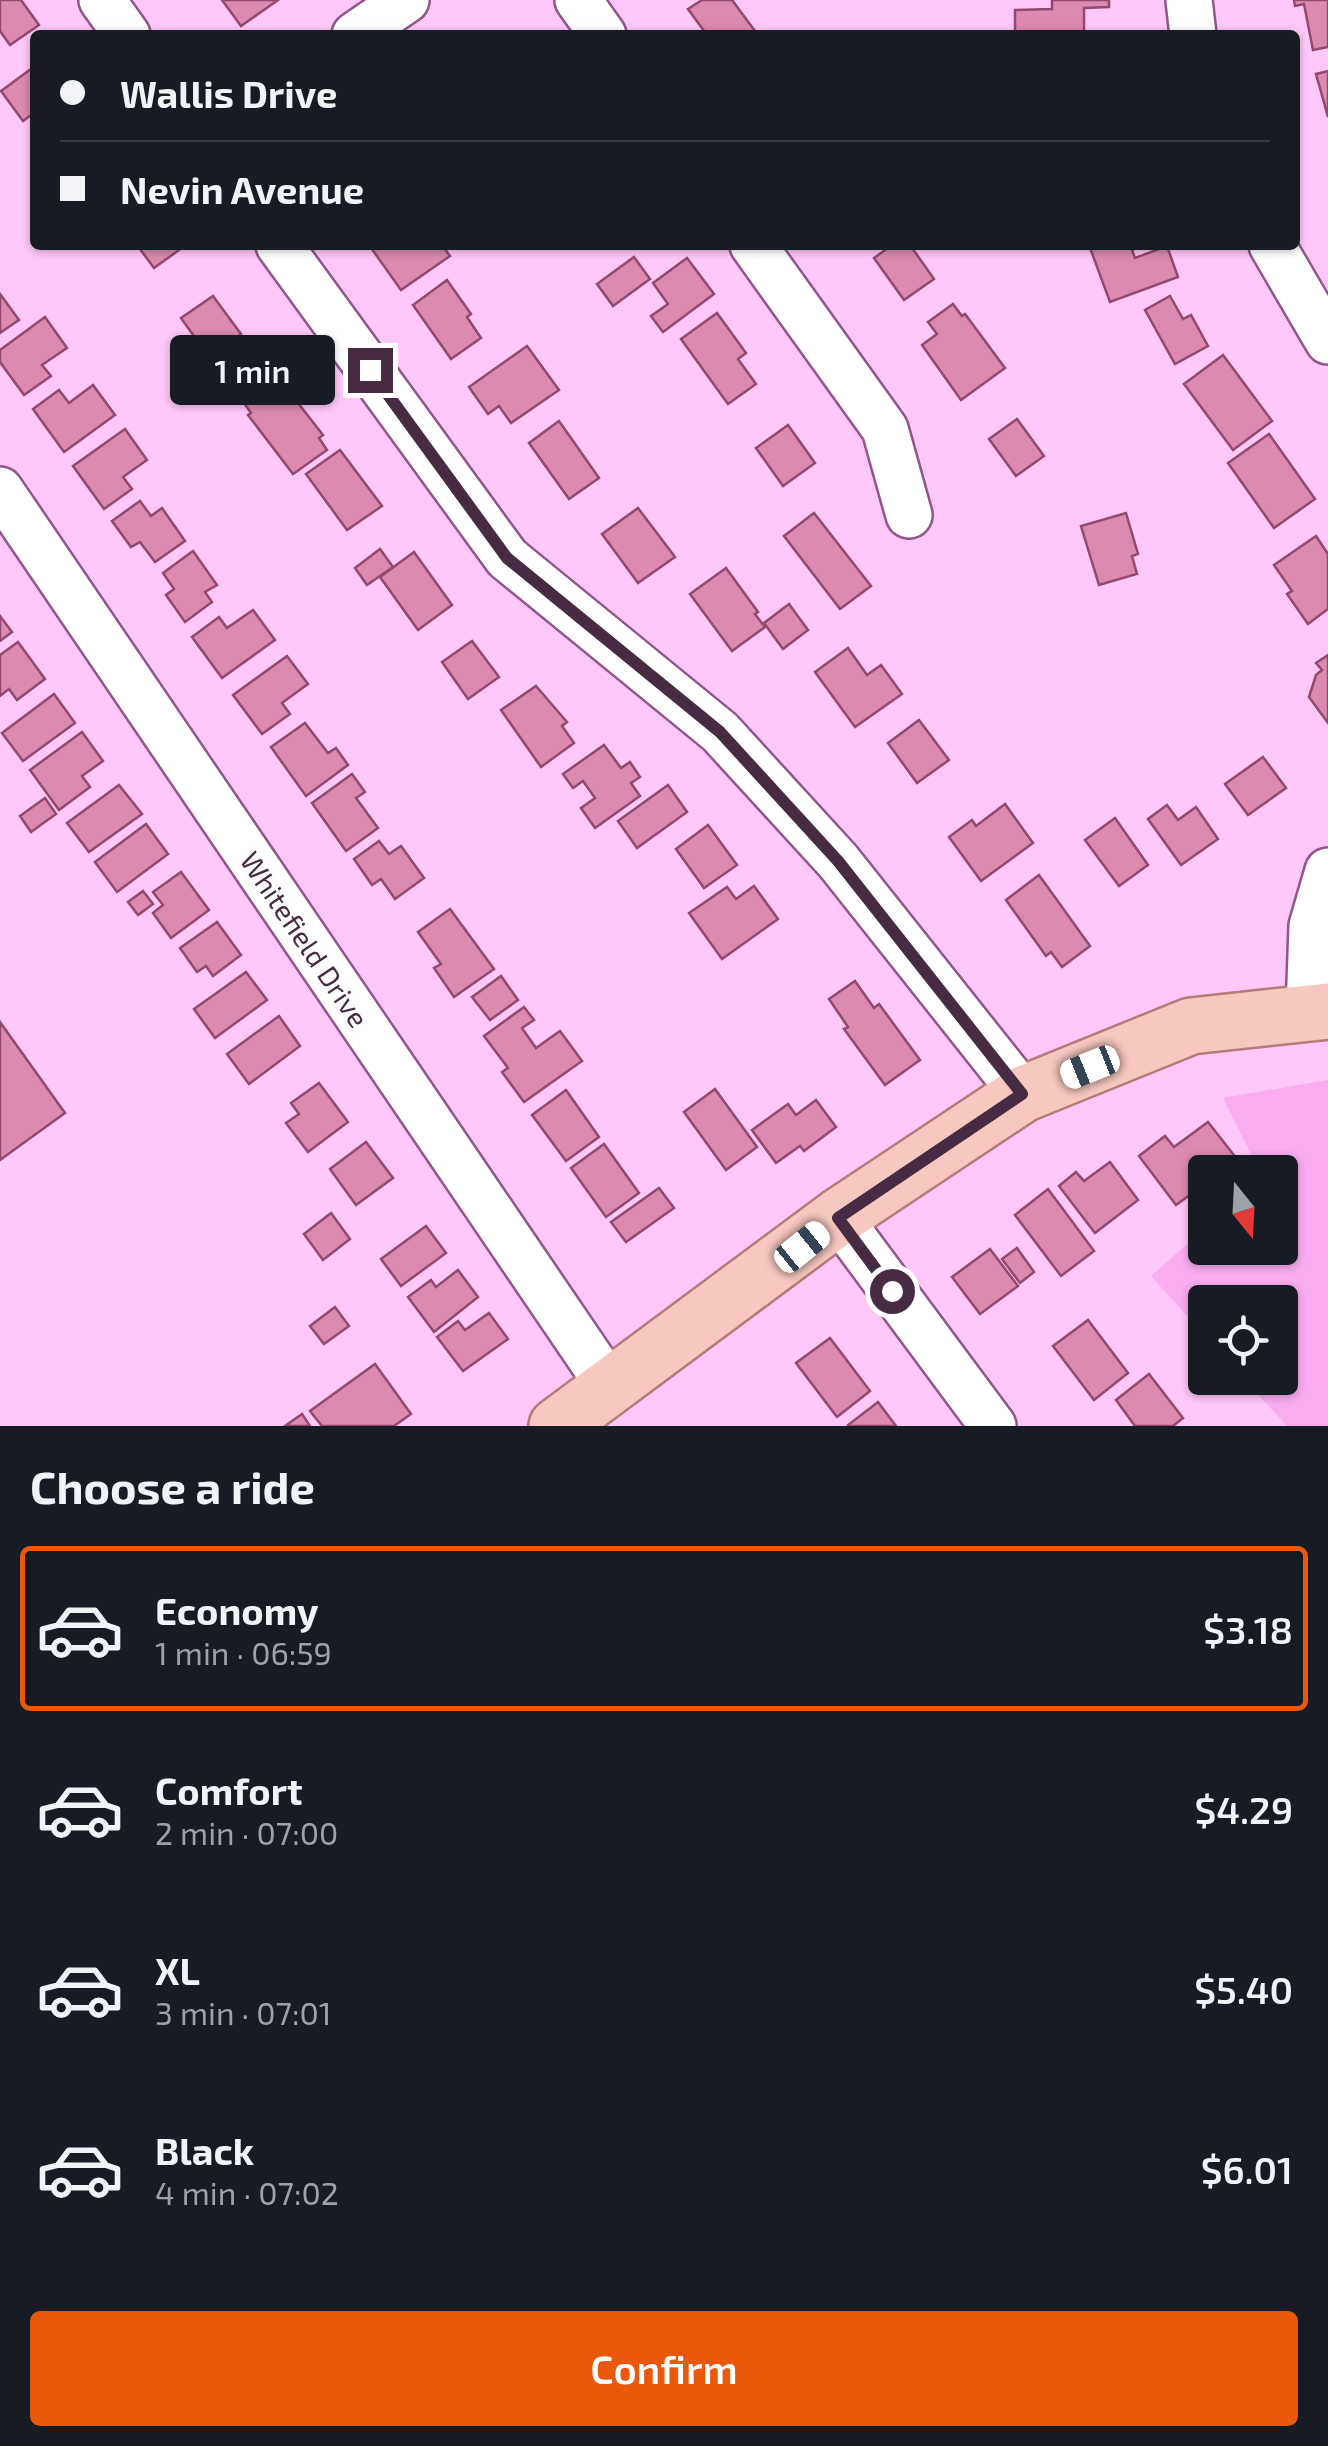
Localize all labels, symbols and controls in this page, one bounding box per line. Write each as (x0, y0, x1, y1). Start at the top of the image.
text: Wallis Drive (120, 70, 337, 116)
text: Nevin Avenue (120, 166, 364, 212)
callout: 1 min (170, 335, 335, 405)
route end (348, 348, 393, 393)
text: 1 min (215, 351, 290, 389)
street label: Whitefield Drive (234, 845, 376, 1033)
car (1057, 1042, 1123, 1092)
north arrow (1188, 1155, 1298, 1265)
map controls (1188, 1155, 1298, 1395)
car (769, 1216, 835, 1278)
route start (870, 1269, 915, 1314)
button: locate (1188, 1285, 1298, 1395)
text: Choose a ride (30, 1459, 315, 1513)
icon: car (35, 1584, 125, 1674)
text: Economy (155, 1587, 319, 1633)
text: $3.18 (1203, 1606, 1293, 1652)
text: 1 min · 06:59 (155, 1633, 332, 1671)
icon: car (35, 1764, 125, 1854)
text: Comfort (155, 1767, 303, 1813)
text: $4.29 (1194, 1786, 1293, 1832)
text: 2 min · 07:00 (155, 1813, 338, 1851)
icon: car (35, 1944, 125, 2034)
text: XL (155, 1947, 200, 1993)
text: $5.40 (1194, 1966, 1293, 2012)
text: 3 min · 07:01 (155, 1993, 332, 2031)
icon: car (35, 2124, 125, 2214)
text: Black (155, 2127, 254, 2173)
text: $6.01 (1201, 2146, 1293, 2192)
text: 4 min · 07:02 (155, 2173, 339, 2211)
button: Confirm (30, 2311, 1298, 2426)

